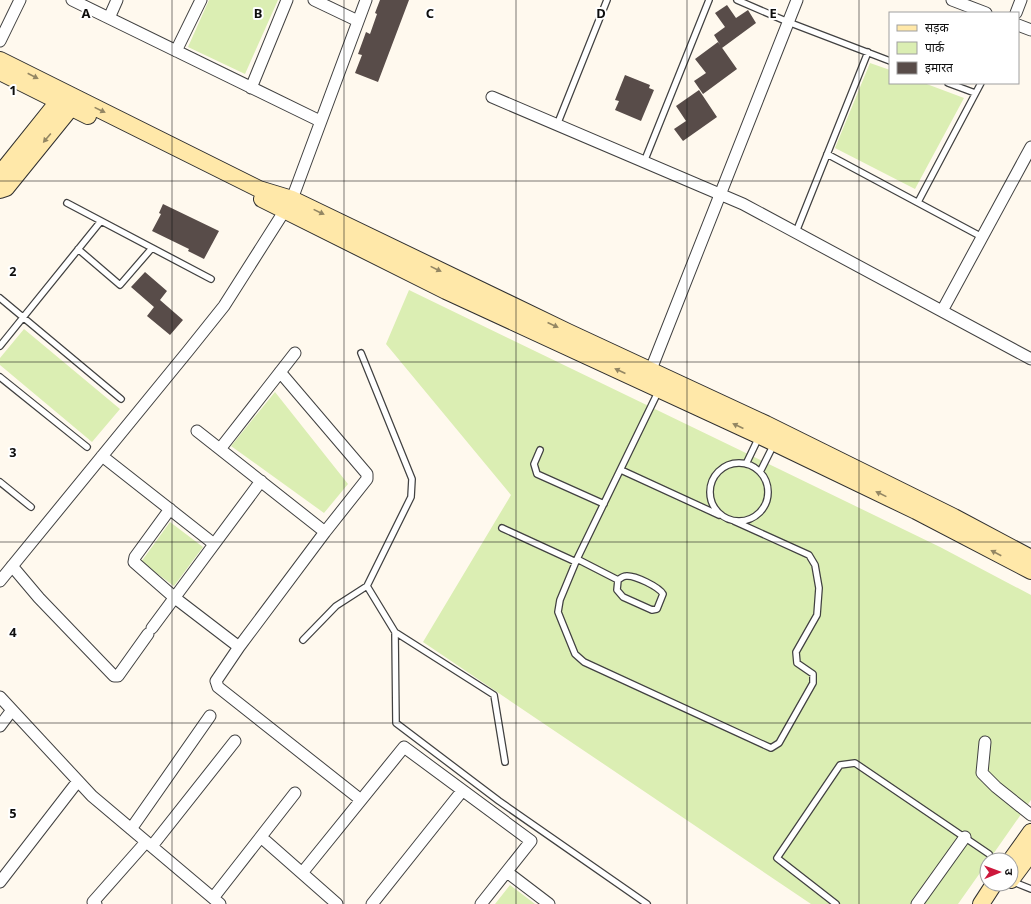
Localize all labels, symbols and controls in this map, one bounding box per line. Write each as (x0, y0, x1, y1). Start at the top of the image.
text: A (82, 6, 91, 23)
text: B (254, 6, 262, 23)
text: C (426, 6, 434, 23)
text: D (596, 6, 606, 23)
text: E (769, 6, 777, 23)
legend (889, 12, 1019, 84)
text: सड़क (925, 21, 950, 37)
text: पार्क (925, 41, 945, 57)
text: इमारत (925, 61, 954, 77)
one-way arrow (27, 73, 38, 79)
text: 1 (9, 83, 17, 100)
one-way arrow (94, 107, 106, 113)
one-way arrow (42, 133, 51, 144)
one-way arrow (313, 209, 325, 215)
text: 2 (9, 264, 17, 281)
one-way arrow (430, 266, 442, 272)
one-way arrow (548, 322, 559, 328)
one-way arrow (615, 368, 626, 374)
one-way arrow (732, 423, 744, 429)
text: 3 (9, 445, 17, 462)
one-way arrow (875, 491, 886, 497)
one-way arrow (991, 550, 1002, 557)
text: 4 (9, 625, 17, 642)
text: 5 (9, 806, 17, 823)
north arrow (979, 852, 1019, 892)
text: उ (1001, 869, 1015, 876)

